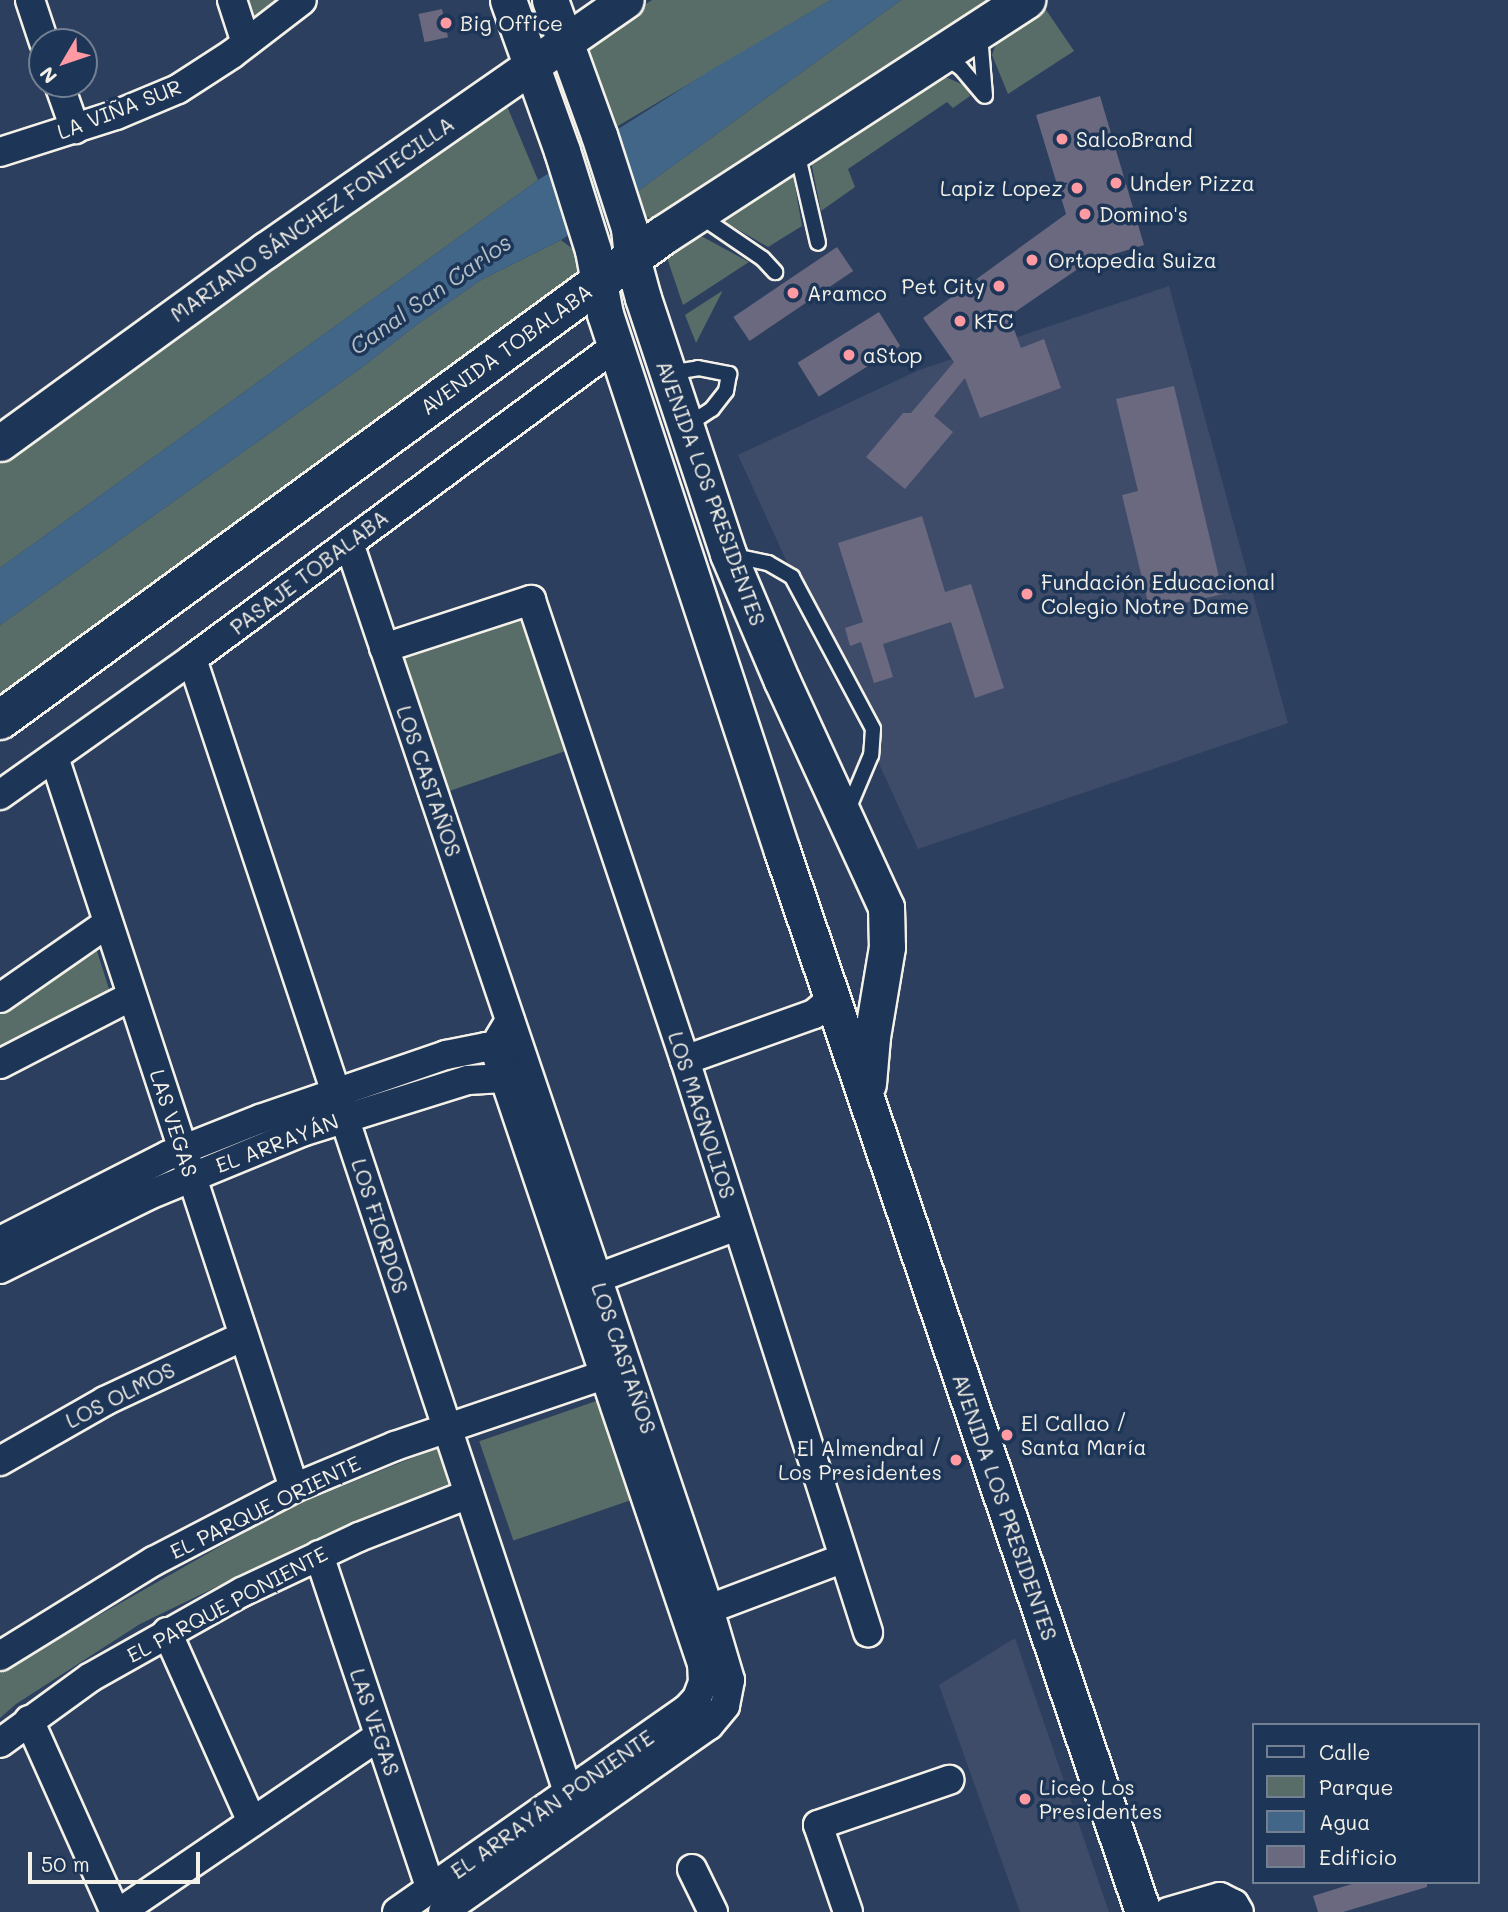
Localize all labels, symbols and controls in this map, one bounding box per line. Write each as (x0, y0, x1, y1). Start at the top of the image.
place label: Big Office (460, 10, 563, 36)
marker: Big Office (438, 15, 454, 31)
north arrow (28, 28, 98, 98)
text: N (34, 62, 62, 89)
street label: LA VIÑA SUR (53, 74, 185, 144)
street label: MARIANO SÁNCHEZ FONTECILLA (165, 111, 459, 327)
place label: SalcoBrand (1076, 126, 1193, 152)
marker: SalcoBrand (1054, 131, 1070, 147)
place label: Under Pizza (1130, 170, 1255, 196)
place label: Lapiz Lopez (940, 175, 1063, 201)
marker: Under Pizza (1108, 175, 1124, 191)
marker: Lapiz Lopez (1069, 180, 1085, 196)
place label: Domino's (1099, 201, 1188, 227)
marker: Domino's (1077, 206, 1093, 222)
water label: Canal San Carlos (344, 228, 516, 360)
place label: Ortopedia Suiza (1048, 247, 1217, 273)
marker: Ortopedia Suiza (1022, 250, 1042, 270)
place label: Pet City (902, 273, 985, 299)
street label: AVENIDA TOBALABA (415, 278, 597, 420)
marker: Pet City (991, 278, 1007, 294)
place label: Aramco (807, 280, 887, 306)
marker: Aramco (785, 285, 801, 301)
place label: KFC (974, 308, 1013, 334)
marker: KFC (952, 313, 968, 329)
place label: aStop (863, 342, 923, 368)
marker: aStop (841, 347, 857, 363)
street label: AVENIDA LOS PRESIDENTES (651, 357, 771, 629)
street label: PASAJE TOBALABA (225, 504, 393, 640)
place label: Fundación Educacional Colegio Notre Dame (1041, 569, 1275, 619)
marker: Fundación Educacional Colegio Notre Dame (1019, 586, 1035, 602)
street label: LOS CASTAÑOS (391, 702, 467, 860)
street label: LOS MAGNOLIOS (663, 1028, 741, 1202)
street label: LAS VEGAS (145, 1066, 203, 1180)
street label: EL ARRAYÁN (212, 1108, 342, 1178)
street label: LOS FIORDOS (346, 1155, 414, 1297)
street label: LOS CASTAÑOS (586, 1279, 662, 1437)
street label: LOS OLMOS (61, 1357, 179, 1433)
street label: AVENIDA LOS PRESIDENTES (947, 1370, 1063, 1644)
place label: El Callao / Santa María (1021, 1410, 1147, 1460)
marker: El Callao / Santa María (999, 1427, 1015, 1443)
place label: El Almendral / Los Presidentes (778, 1435, 942, 1485)
street label: EL PARQUE ORIENTE (166, 1450, 364, 1564)
marker: El Almendral / Los Presidentes (948, 1452, 964, 1468)
street label: EL PARQUE PONIENTE (122, 1540, 332, 1668)
street label: LAS VEGAS (345, 1665, 405, 1779)
legend (1252, 1723, 1480, 1884)
street label: EL ARRAYÁN PONIENTE (446, 1724, 658, 1884)
text: Calle (1319, 1738, 1371, 1765)
text: Parque (1319, 1773, 1393, 1800)
place label: Liceo Los Presidentes (1039, 1774, 1162, 1824)
marker: Liceo Los Presidentes (1017, 1791, 1033, 1807)
text: Agua (1319, 1808, 1370, 1835)
scale bar (32, 1839, 203, 1883)
text: Edificio (1319, 1843, 1397, 1870)
text: 50 m (41, 1850, 90, 1877)

